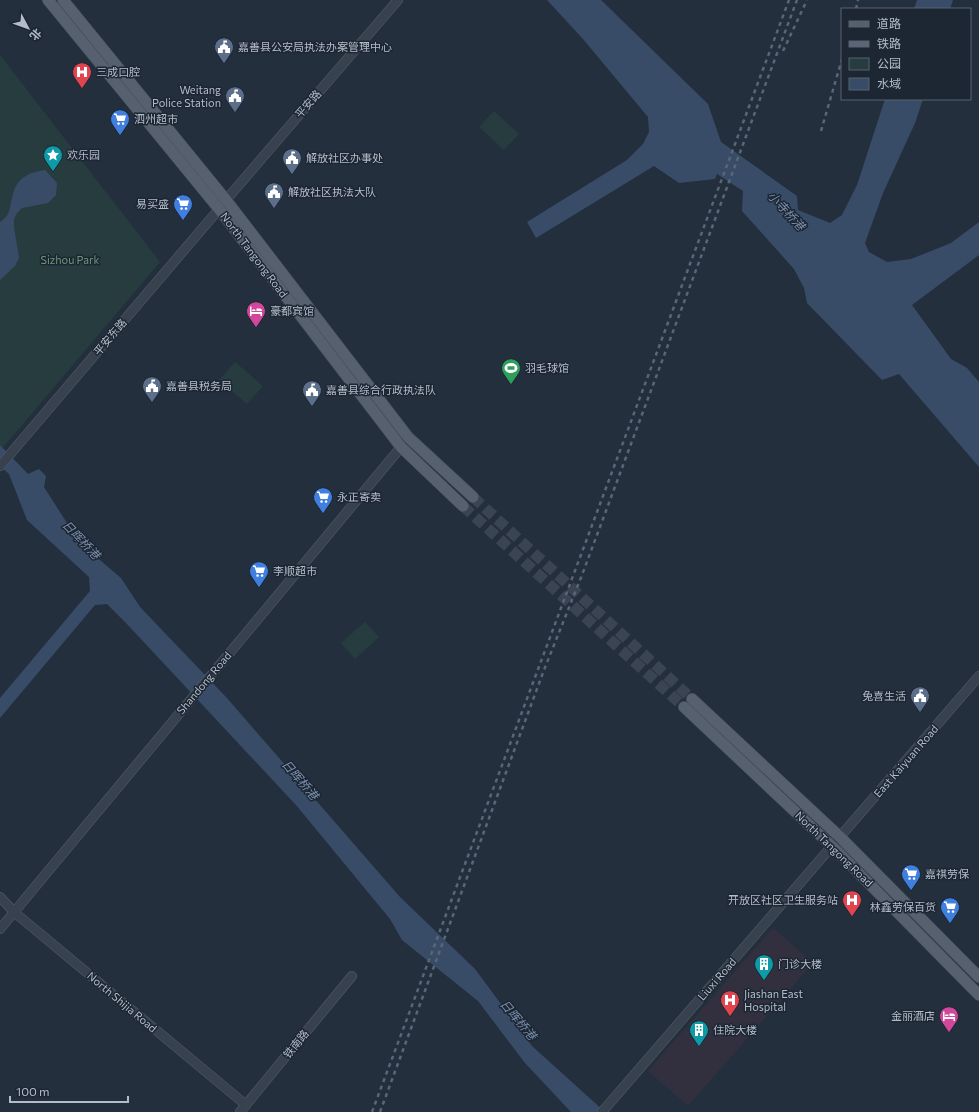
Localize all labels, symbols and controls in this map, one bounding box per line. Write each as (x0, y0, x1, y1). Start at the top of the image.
north arrow (8, 8, 48, 48)
legend (841, 8, 971, 100)
text: 道路 (877, 16, 901, 30)
text: 北 (27, 26, 44, 43)
public building icon: 嘉善县公安局执法办案管理中心 (213, 36, 235, 64)
text: 铁路 (877, 36, 901, 50)
place label: 嘉善县公安局执法办案管理中心 (238, 40, 392, 53)
text: 公园 (877, 56, 901, 70)
hospital icon: 三成口腔 (71, 61, 93, 89)
place label: 三成口腔 (96, 65, 140, 78)
text: 水域 (877, 76, 901, 90)
place label: Weitang Police Station (152, 83, 221, 109)
public building icon: Weitang Police Station (224, 85, 246, 113)
street label: 平安路 (292, 87, 323, 120)
supermarket icon: 泗州超市 (109, 108, 131, 136)
place label: 泗州超市 (134, 112, 178, 125)
place icon: 欢乐园 (42, 144, 64, 172)
public building icon: 解放社区办事处 (281, 147, 303, 175)
place label: 欢乐园 (67, 148, 100, 161)
place label: 解放社区办事处 (306, 151, 383, 164)
public building icon: 解放社区执法大队 (263, 181, 285, 209)
place label: 解放社区执法大队 (288, 185, 376, 198)
water label: 小寺桥港 (765, 188, 810, 234)
supermarket icon: 易买盛 (172, 193, 194, 221)
place label: 易买盛 (136, 197, 169, 210)
street label: North Tangong Road (218, 210, 291, 300)
park label: Sizhou Park (41, 253, 99, 266)
hotel icon: 豪都宾馆 (245, 300, 267, 328)
place label: 豪都宾馆 (270, 304, 314, 317)
street label: 平安东路 (90, 316, 129, 358)
sports icon: 羽毛球馆 (500, 357, 522, 385)
place label: 羽毛球馆 (525, 361, 569, 374)
public building icon: 嘉善县税务局 (141, 375, 163, 403)
place label: 嘉善县税务局 (166, 379, 232, 392)
public building icon: 嘉善县综合行政执法队 (301, 379, 323, 407)
place label: 嘉善县综合行政执法队 (326, 383, 436, 396)
supermarket icon: 永正寄卖 (312, 486, 334, 514)
place label: 永正寄卖 (337, 490, 381, 503)
water label: 日晖桥港 (60, 517, 105, 563)
supermarket icon: 李顺超市 (248, 560, 270, 588)
place label: 李顺超市 (273, 564, 317, 577)
street label: Shandong Road (174, 649, 234, 717)
public building icon: 兔喜生活 (909, 685, 931, 713)
place label: 兔喜生活 (862, 689, 906, 702)
street label: East Kaiyuan Road (871, 722, 941, 799)
water label: 日晖桥港 (280, 757, 323, 804)
street label: North Tangong Road (793, 808, 876, 889)
supermarket icon: 嘉祺劳保 (900, 863, 922, 891)
place label: 嘉祺劳保 (925, 867, 970, 880)
hospital icon: 开放区社区卫生服务站 (841, 889, 863, 917)
place label: 开放区社区卫生服务站 (728, 893, 838, 906)
supermarket icon: 林鑫劳保百货 (939, 896, 961, 924)
place label: 林鑫劳保百货 (870, 900, 936, 913)
building icon: 门诊大楼 (753, 953, 775, 981)
street label: Liuxi Road (695, 955, 739, 1002)
place label: 门诊大楼 (778, 957, 822, 970)
street label: North Shijia Road (85, 969, 160, 1035)
place label: Jiashan East Hospital (744, 987, 804, 1013)
hospital icon: Jiashan East Hospital (719, 989, 741, 1017)
water label: 日晖桥港 (498, 996, 541, 1044)
hotel icon: 金丽酒店 (938, 1005, 960, 1033)
place label: 金丽酒店 (891, 1009, 935, 1022)
building icon: 住院大楼 (688, 1019, 710, 1047)
place label: 住院大楼 (713, 1023, 757, 1036)
street label: 铁南路 (280, 1027, 311, 1061)
scale bar (10, 1078, 128, 1104)
text: 100 m (16, 1084, 50, 1098)

